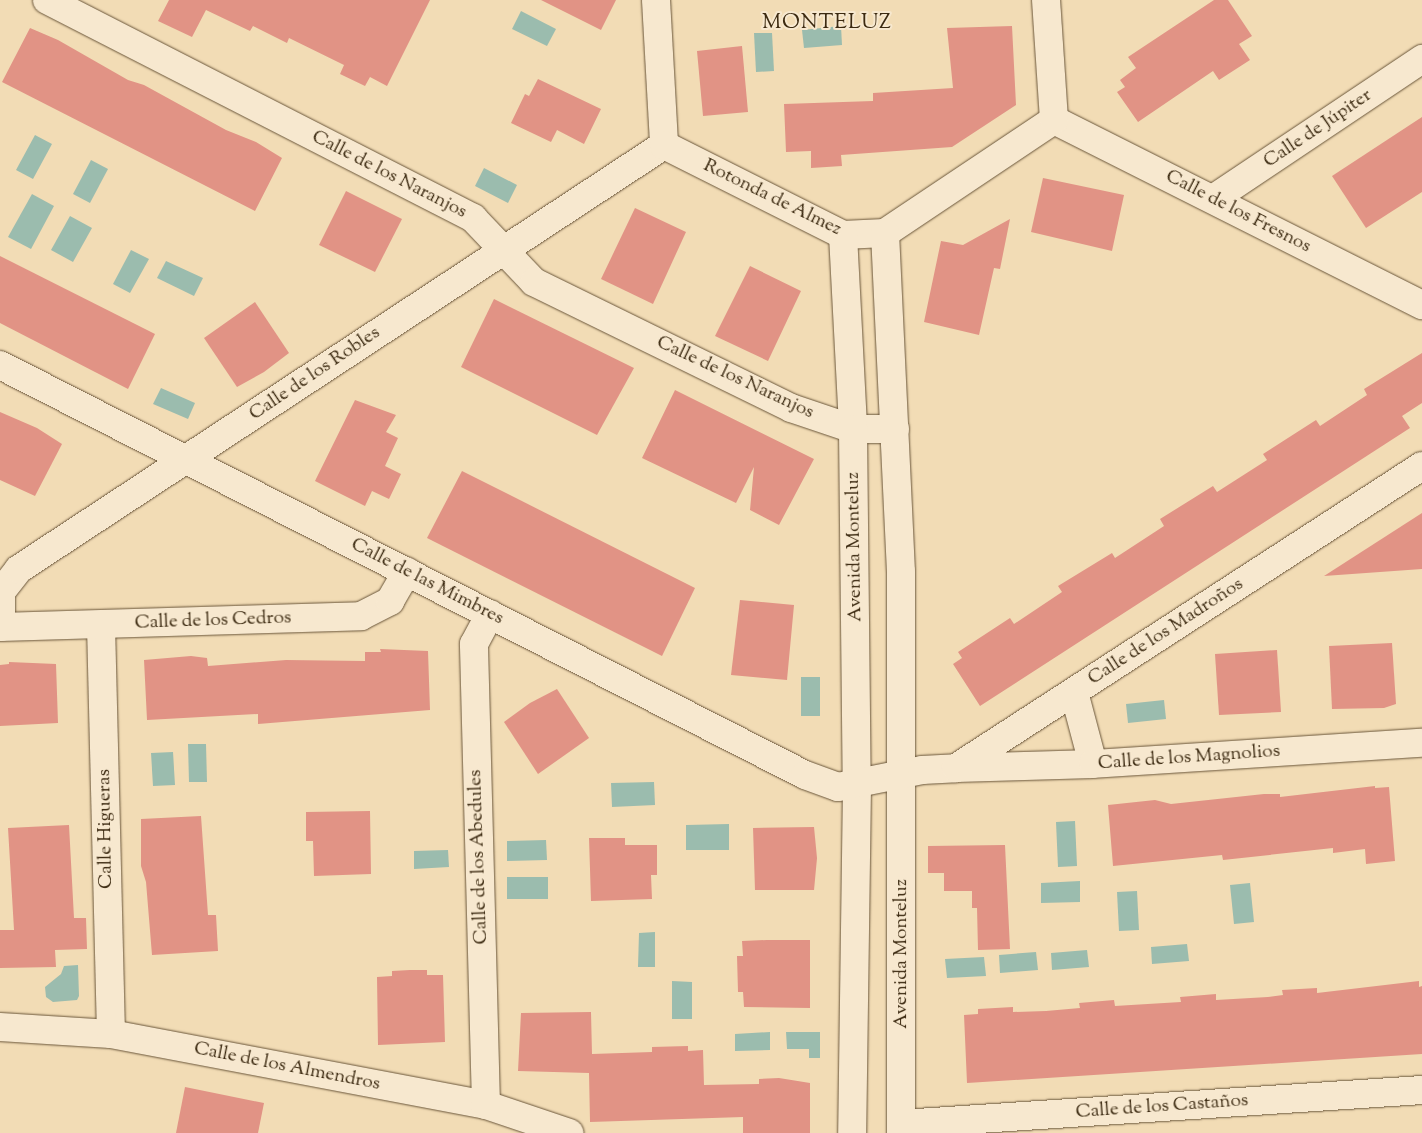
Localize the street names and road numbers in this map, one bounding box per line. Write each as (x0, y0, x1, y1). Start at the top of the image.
street label: Calle de Júpiter (1260, 85, 1376, 173)
street label: Calle de los Naranjos (308, 126, 470, 224)
street label: Rotonda de Almez (699, 155, 845, 241)
street label: Calle de los Fresnos (1161, 165, 1315, 259)
street label: Calle de los Robles (245, 322, 385, 426)
street label: Calle de los Naranjos (653, 332, 817, 424)
street label: Avenida Monteluz (842, 472, 868, 622)
street label: Calle de las Mimbres (347, 534, 507, 630)
street label: Calle de los Madroños (1084, 573, 1248, 691)
street label: Calle de los Cedros (134, 607, 292, 635)
street label: Calle de los Magnolios (1097, 740, 1281, 776)
street label: Calle Higueras (94, 769, 118, 889)
street label: Calle de los Abedules (465, 769, 493, 945)
street label: Avenida Monteluz (891, 879, 913, 1029)
street label: Calle de los Almendros (192, 1038, 382, 1096)
street label: Calle de los Castaños (1075, 1090, 1249, 1124)

